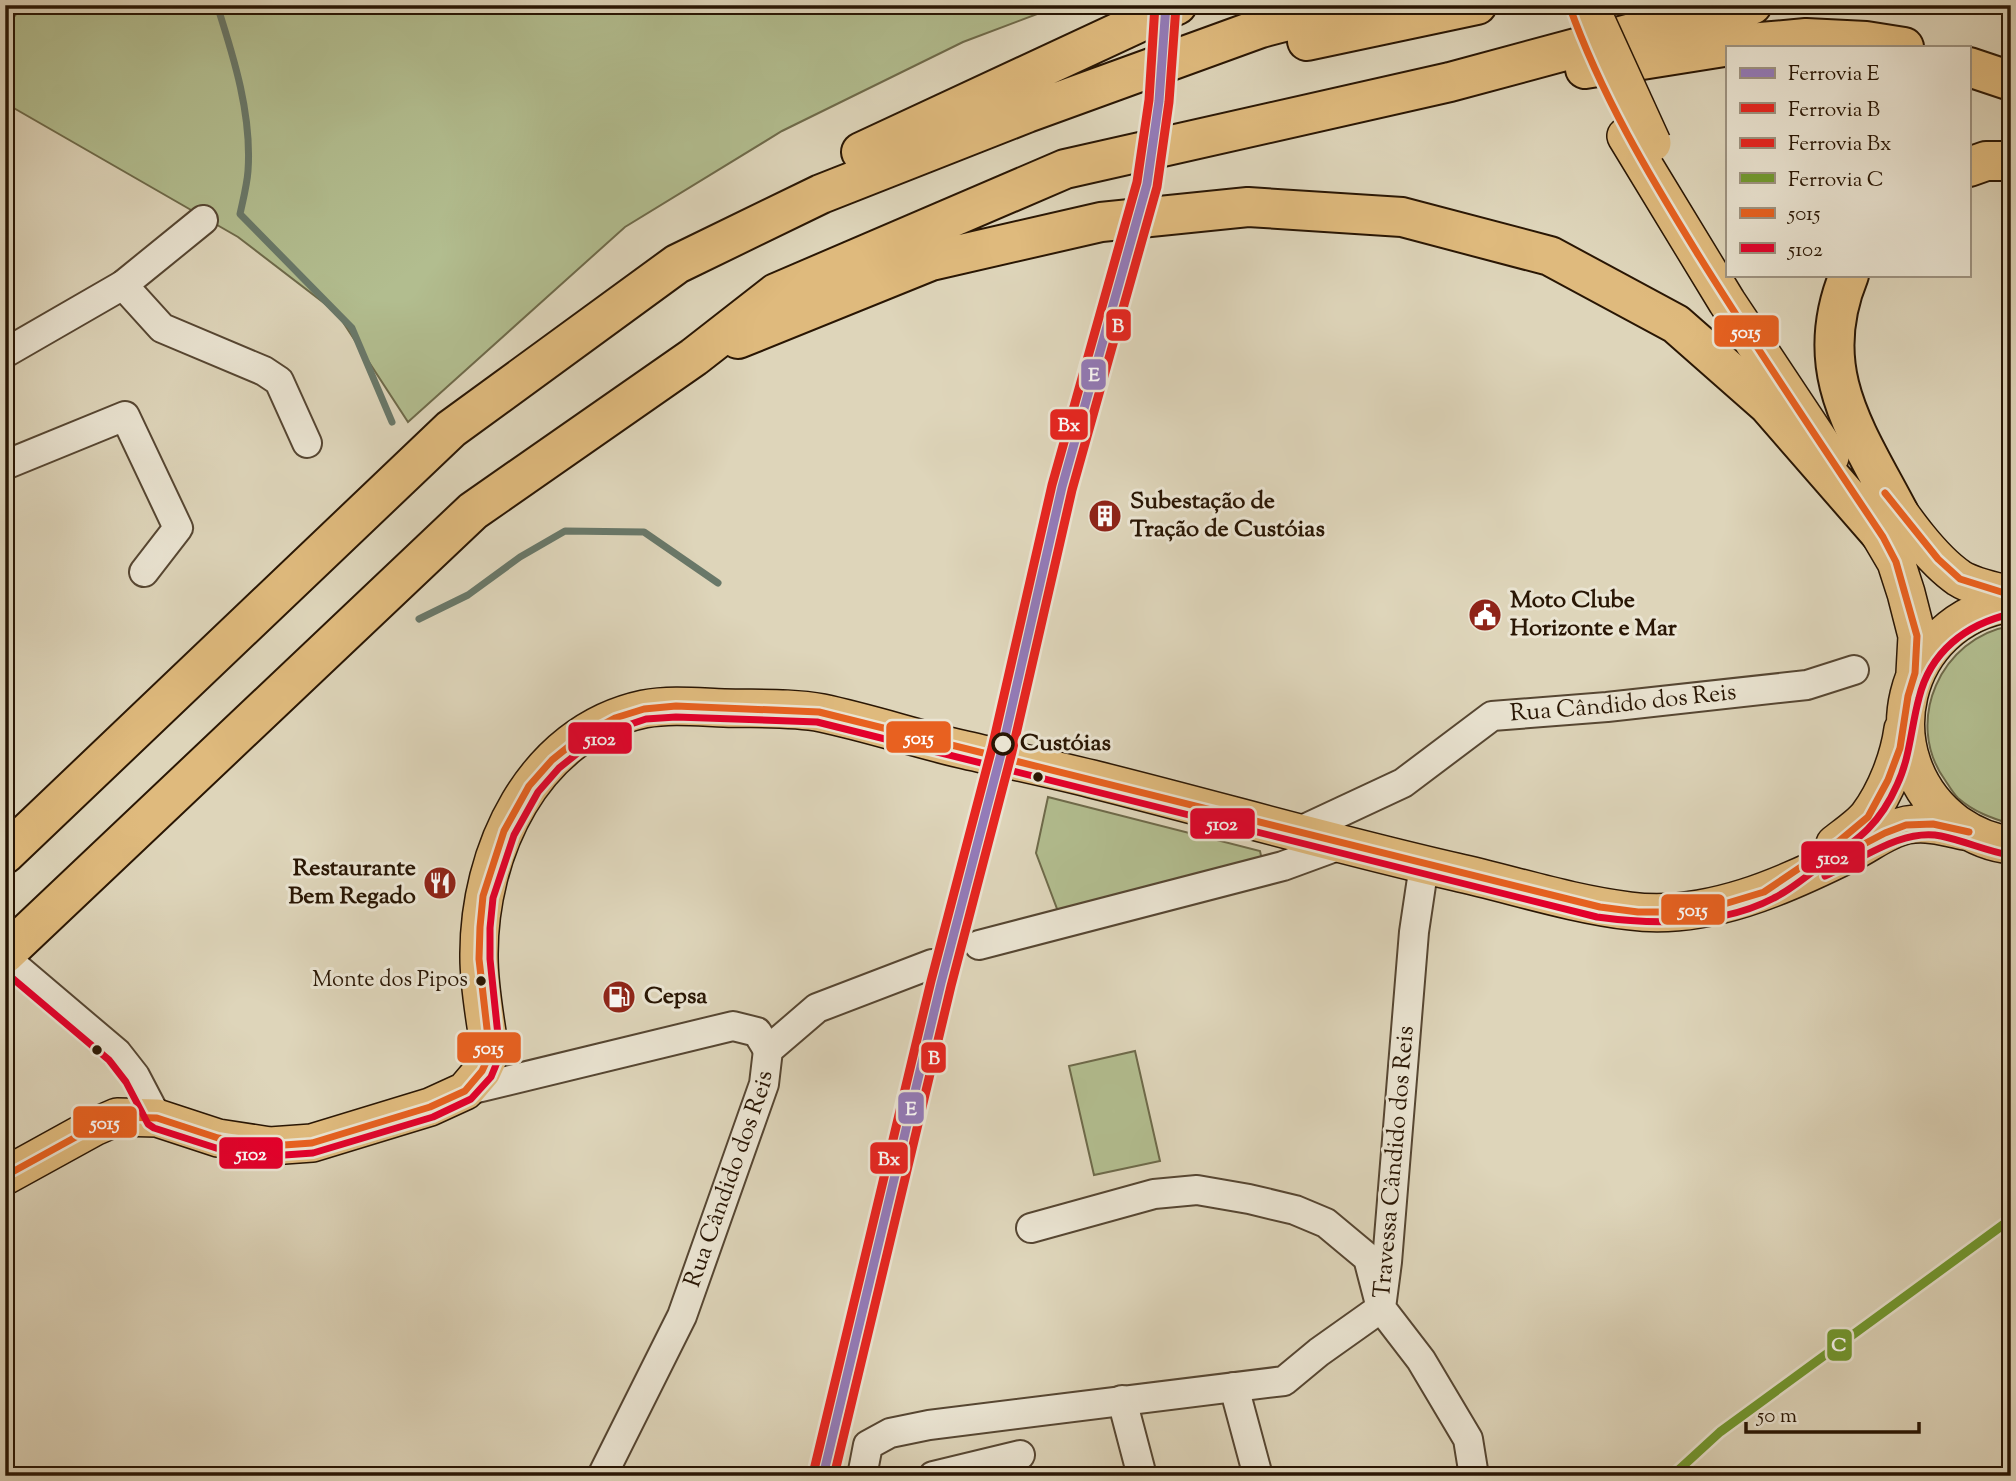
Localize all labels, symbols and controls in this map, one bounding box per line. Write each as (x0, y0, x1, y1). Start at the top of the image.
legend (1726, 46, 1970, 276)
text: Ferrovia E (1788, 60, 1880, 90)
text: Ferrovia B (1788, 96, 1880, 126)
text: Ferrovia Bx (1788, 130, 1891, 160)
text: Ferrovia C (1788, 166, 1884, 196)
text: 5015 (1787, 200, 1820, 230)
text: 5102 (1787, 236, 1823, 266)
line badge: B (1105, 308, 1132, 342)
text: B (1112, 314, 1124, 341)
line badge: 5015 (1713, 314, 1780, 348)
text: 5015 (1729, 320, 1761, 347)
line badge: E (1080, 358, 1107, 391)
text: E (1088, 363, 1100, 390)
line badge: Bx (1049, 408, 1089, 441)
text: Bx (1058, 413, 1081, 440)
place label: Subestação de Tração de Custóias (1130, 485, 1325, 547)
building icon: Subestação de Tração de Custóias (1086, 497, 1124, 535)
place label: Moto Clube Horizonte e Mar (1510, 584, 1678, 646)
public building icon: Moto Clube Horizonte e Mar (1466, 596, 1504, 634)
street label: Rua Cândido dos Reis (1509, 676, 1738, 732)
line badge: 5015 (885, 720, 952, 754)
line badge: 5102 (567, 721, 633, 755)
text: 5015 (902, 726, 934, 753)
text: 5102 (582, 727, 616, 754)
place label: Custóias (1020, 727, 1111, 761)
marker: Custóias (992, 733, 1014, 755)
unlabelled marker (1031, 770, 1045, 784)
line badge: 5102 (1189, 807, 1256, 840)
text: 5102 (1204, 812, 1238, 839)
line badge: 5102 (1800, 840, 1866, 874)
text: 5102 (1815, 846, 1849, 873)
place label: Restaurante Bem Regado (288, 852, 416, 914)
restaurant icon: Restaurante Bem Regado (421, 864, 459, 902)
line badge: 5015 (1660, 893, 1726, 926)
text: 5015 (1676, 898, 1708, 925)
place label: Monte dos Pipos (312, 965, 468, 997)
marker: Monte dos Pipos (474, 974, 488, 988)
fuel station icon: Cepsa (600, 978, 638, 1016)
place label: Cepsa (644, 980, 708, 1014)
street label: Travessa Cândido dos Reis (1366, 1024, 1424, 1300)
line badge: 5015 (456, 1031, 522, 1064)
text: 5015 (472, 1036, 504, 1063)
line badge: B (920, 1041, 947, 1074)
unlabelled marker (90, 1043, 104, 1057)
text: B (928, 1046, 940, 1073)
street label: Rua Cândido dos Reis (676, 1069, 782, 1292)
line badge: E (897, 1091, 925, 1125)
text: E (905, 1097, 917, 1124)
line badge: 5015 (72, 1105, 138, 1139)
text: 5015 (88, 1111, 120, 1138)
line badge: 5102 (218, 1136, 284, 1170)
line badge: Bx (869, 1141, 909, 1175)
text: 5102 (233, 1142, 267, 1169)
text: Bx (878, 1147, 901, 1174)
line badge: C (1826, 1328, 1853, 1362)
text: C (1831, 1333, 1847, 1360)
scale bar (1746, 1390, 1920, 1434)
text: 50 m (1756, 1402, 1797, 1432)

